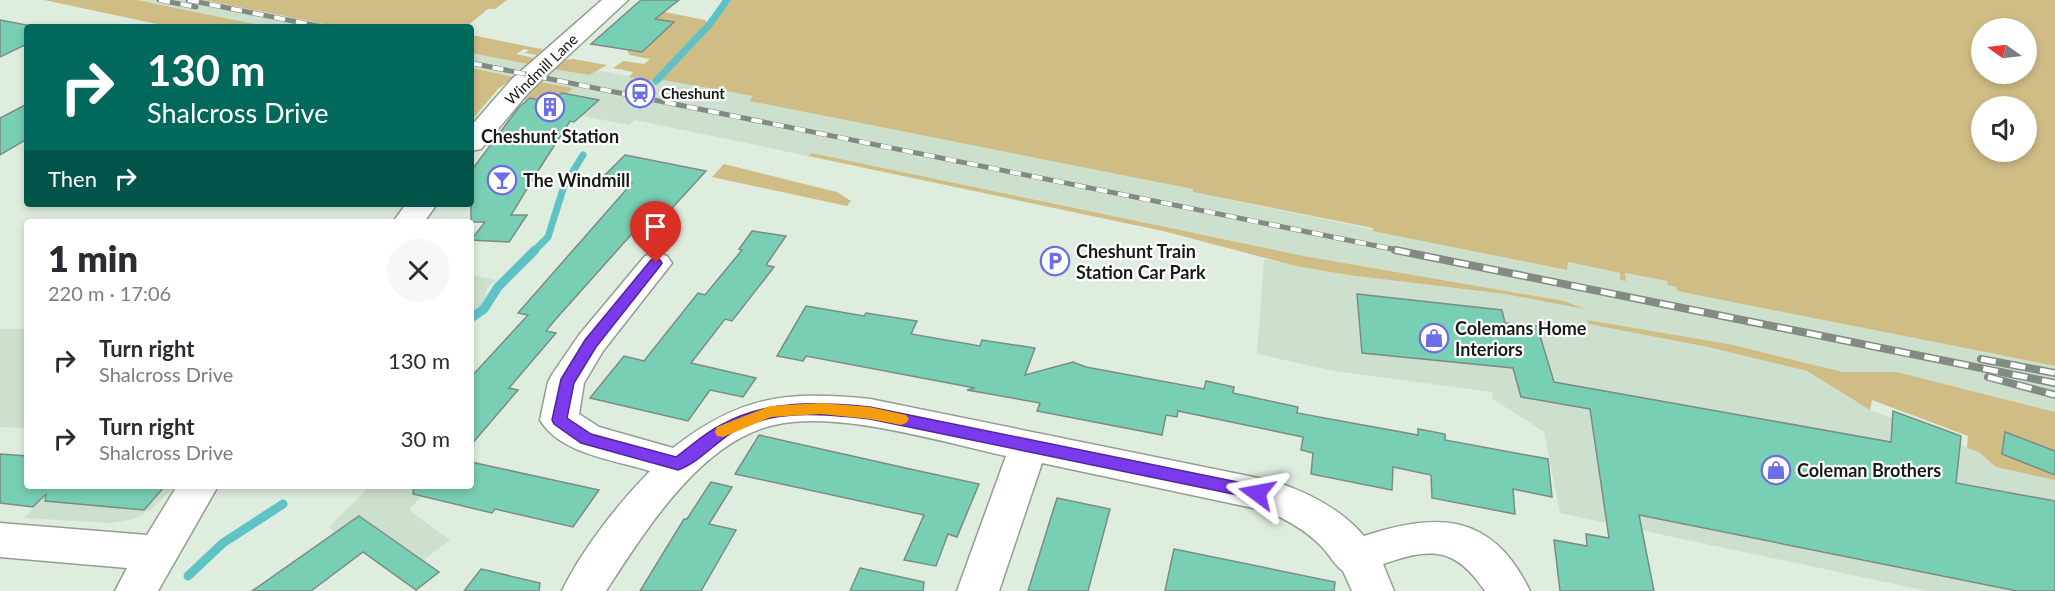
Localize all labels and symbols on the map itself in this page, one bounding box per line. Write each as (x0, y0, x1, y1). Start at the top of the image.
north arrow (1971, 18, 2037, 84)
street label: Windmill Lane (501, 30, 581, 108)
station icon: Cheshunt (624, 77, 656, 109)
place label: Cheshunt (661, 84, 725, 102)
building icon: Cheshunt Station (534, 91, 566, 123)
place label: Cheshunt Station (481, 125, 619, 147)
bar icon: The Windmill (486, 164, 518, 196)
place label: The Windmill (523, 169, 630, 191)
pin (630, 201, 681, 263)
place label: Cheshunt Train Station Car Park (1076, 240, 1206, 283)
parking icon: Cheshunt Train Station Car Park (1039, 245, 1071, 277)
place label: Colemans Home Interiors (1455, 317, 1587, 360)
shop icon: Colemans Home Interiors (1418, 322, 1450, 354)
shop icon: Coleman Brothers (1760, 454, 1792, 486)
place label: Coleman Brothers (1797, 459, 1941, 481)
position arrow (1225, 461, 1289, 525)

